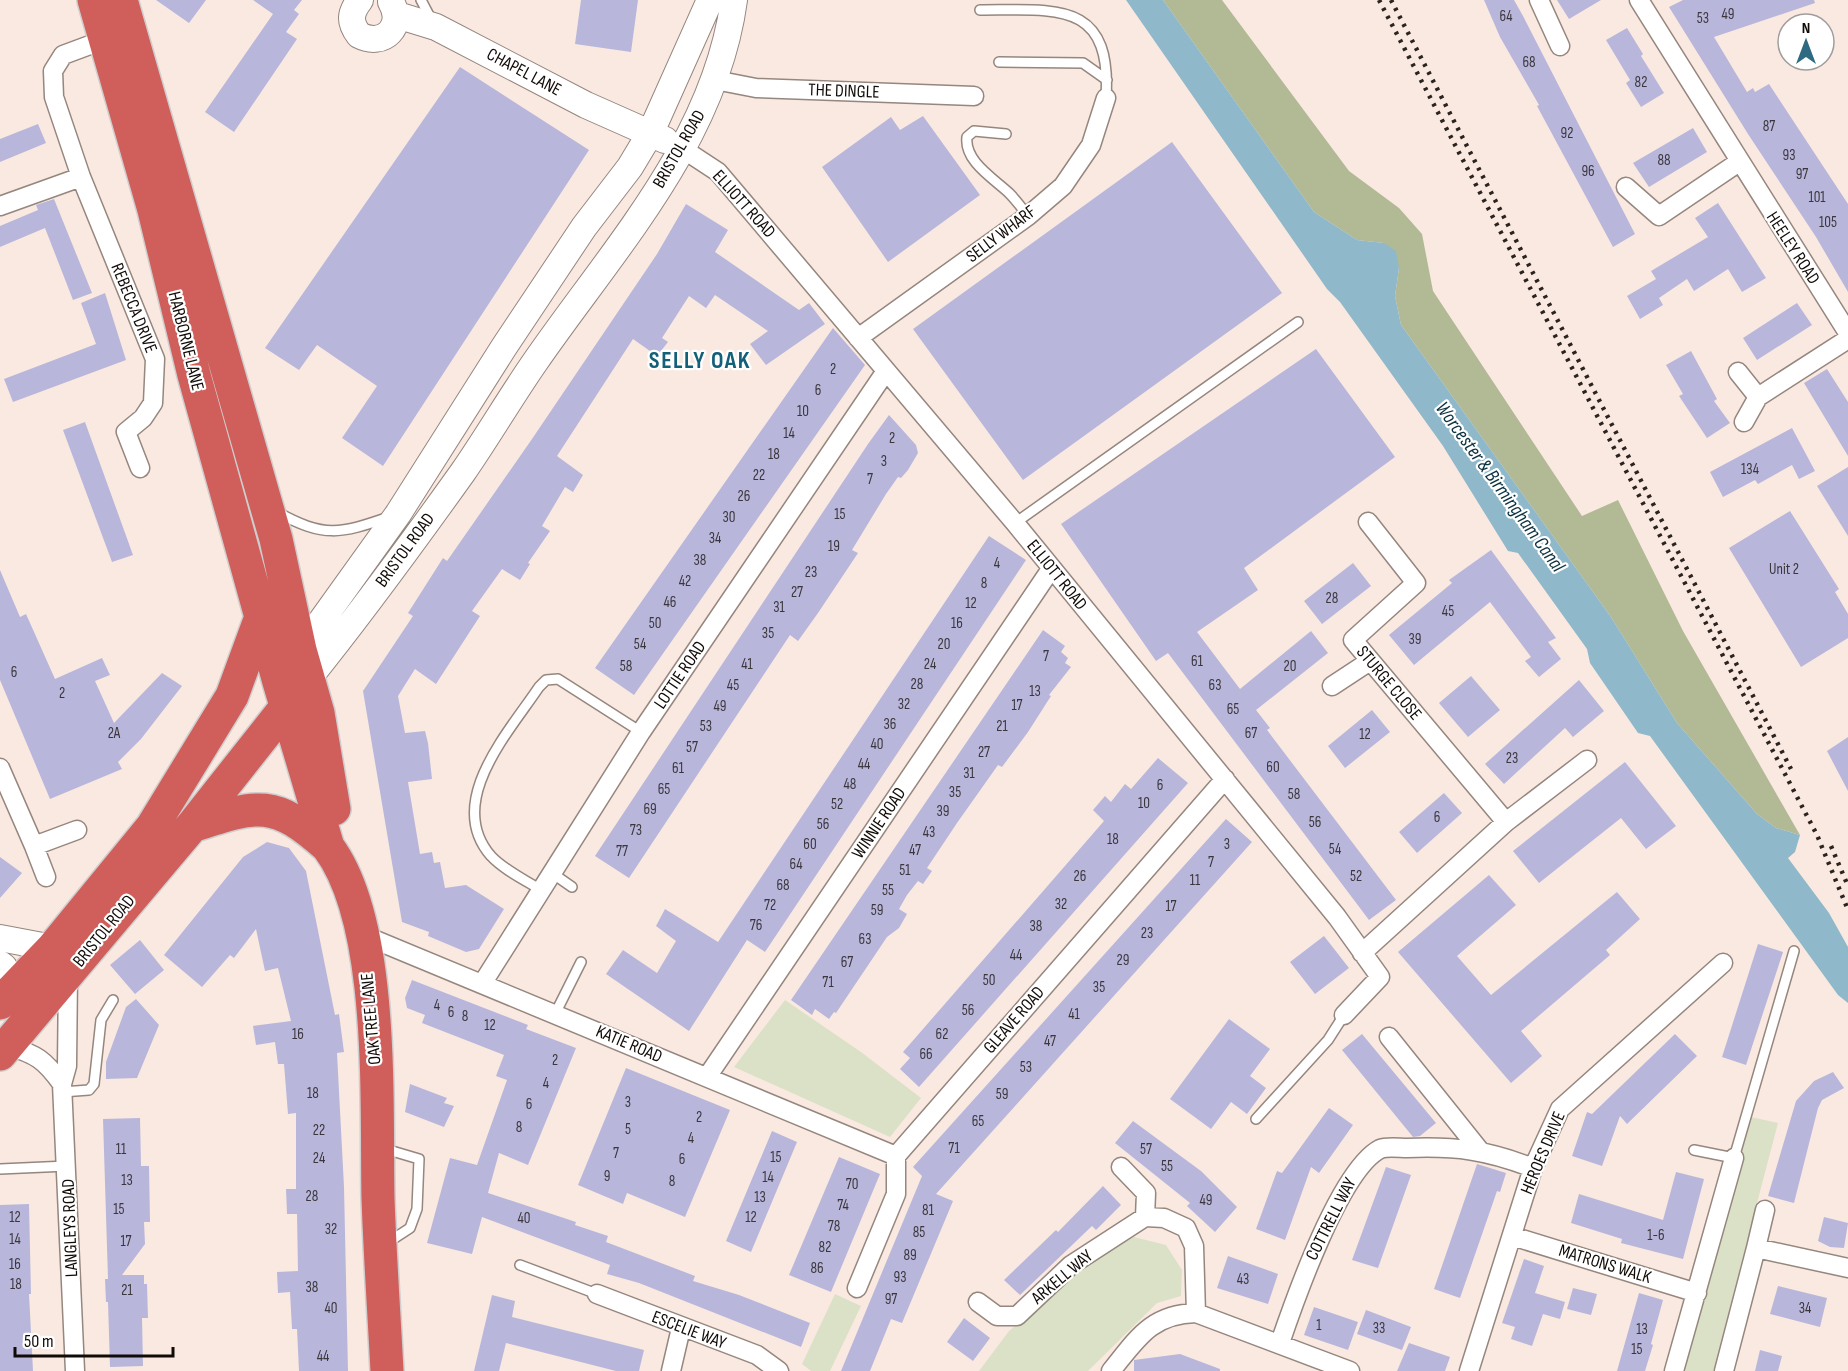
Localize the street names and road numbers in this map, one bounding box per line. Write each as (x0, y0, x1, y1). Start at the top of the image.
street label: CHAPEL LANE (483, 44, 565, 100)
street label: THE DINGLE (808, 79, 880, 103)
street label: BRISTOL ROAD (648, 106, 710, 192)
street label: ELLIOTT ROAD (708, 166, 780, 242)
street label: SELLY WHARF (962, 201, 1040, 267)
street label: HEELEY ROAD (1762, 208, 1824, 288)
street label: REBECCA DRIVE (106, 260, 162, 356)
street label: HARBORNE LANE (164, 289, 208, 393)
street label: BRISTOL ROAD (371, 509, 439, 591)
street label: ELLIOTT ROAD (1022, 536, 1092, 614)
street label: LOTTIE ROAD (650, 637, 710, 713)
street label: STURGE CLOSE (1352, 642, 1426, 724)
street label: WINNIE ROAD (848, 783, 910, 863)
street label: BRISTOL ROAD (69, 891, 139, 971)
street label: OAK TREE LANE (357, 972, 385, 1066)
street label: GLEAVE ROAD (979, 982, 1049, 1058)
street label: KATIE ROAD (593, 1021, 665, 1067)
street label: HEROES DRIVE (1516, 1108, 1570, 1198)
street label: COTTRELL WAY (1301, 1174, 1361, 1264)
street label: LANGLEYS ROAD (58, 1178, 82, 1278)
street label: MATRONS WALK (1556, 1240, 1655, 1288)
street label: ARKELL WAY (1026, 1245, 1097, 1309)
street label: ESCELIE WAY (649, 1306, 729, 1354)

